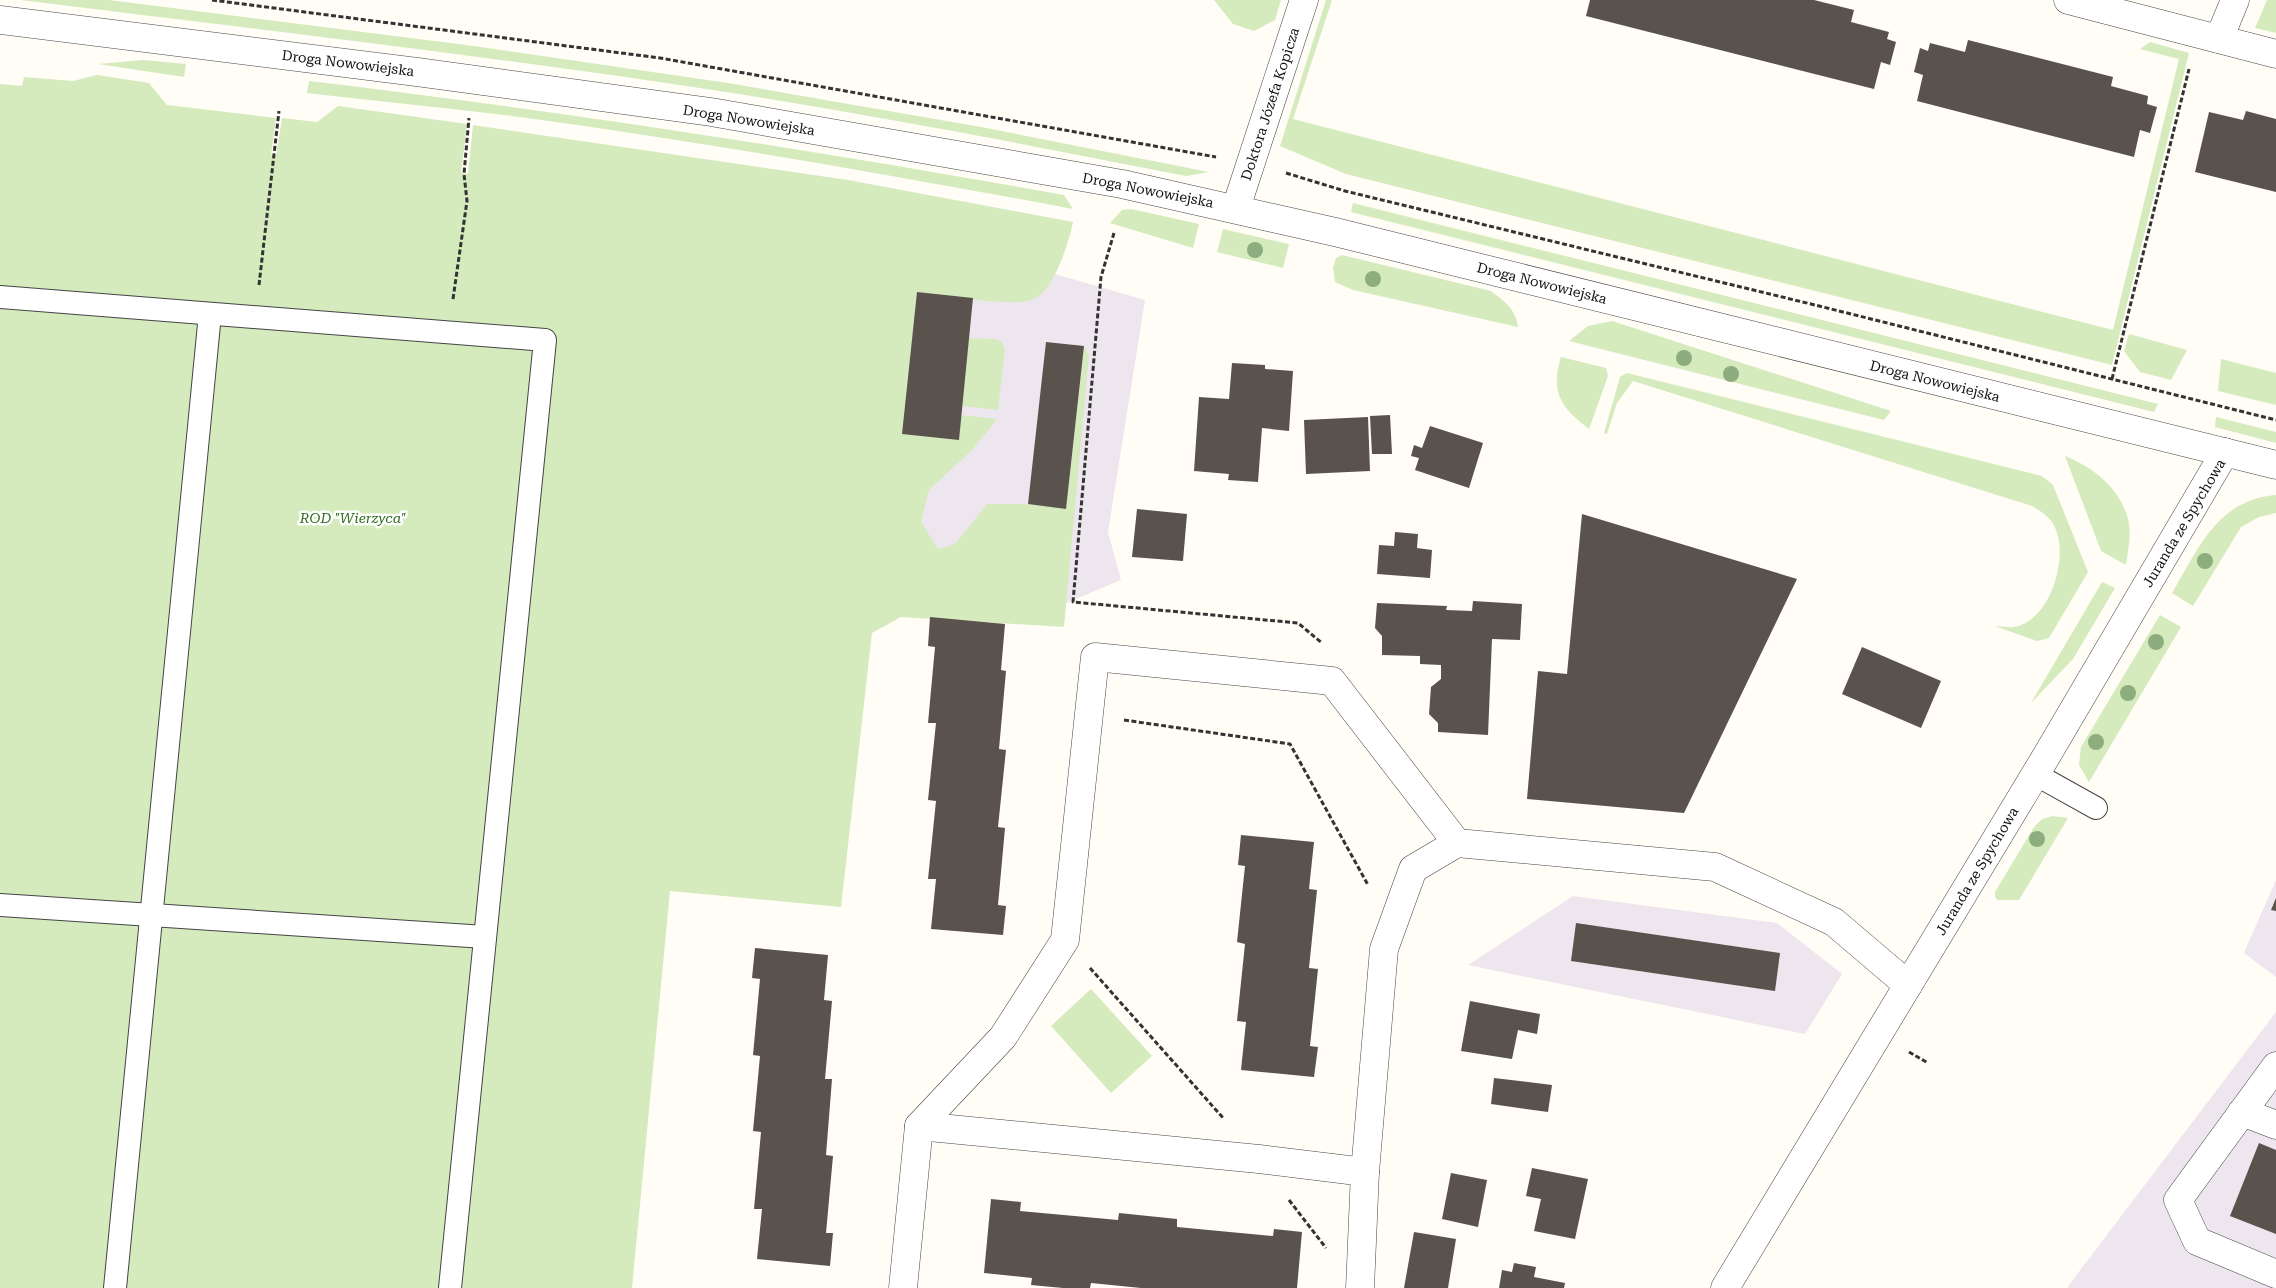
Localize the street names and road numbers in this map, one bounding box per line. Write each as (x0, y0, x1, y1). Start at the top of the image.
street label: Doktora Józefa Kopicza (1238, 25, 1302, 182)
street label: Droga Nowowiejska (281, 47, 416, 79)
street label: Droga Nowowiejska (682, 102, 817, 138)
street label: Droga Nowowiejska (1081, 169, 1215, 211)
street label: Droga Nowowiejska (1475, 259, 1609, 307)
street label: Droga Nowowiejska (1868, 357, 2002, 405)
street label: Juranda ze Spychowa (2139, 456, 2229, 590)
street label: Juranda ze Spychowa (1932, 804, 2022, 938)

